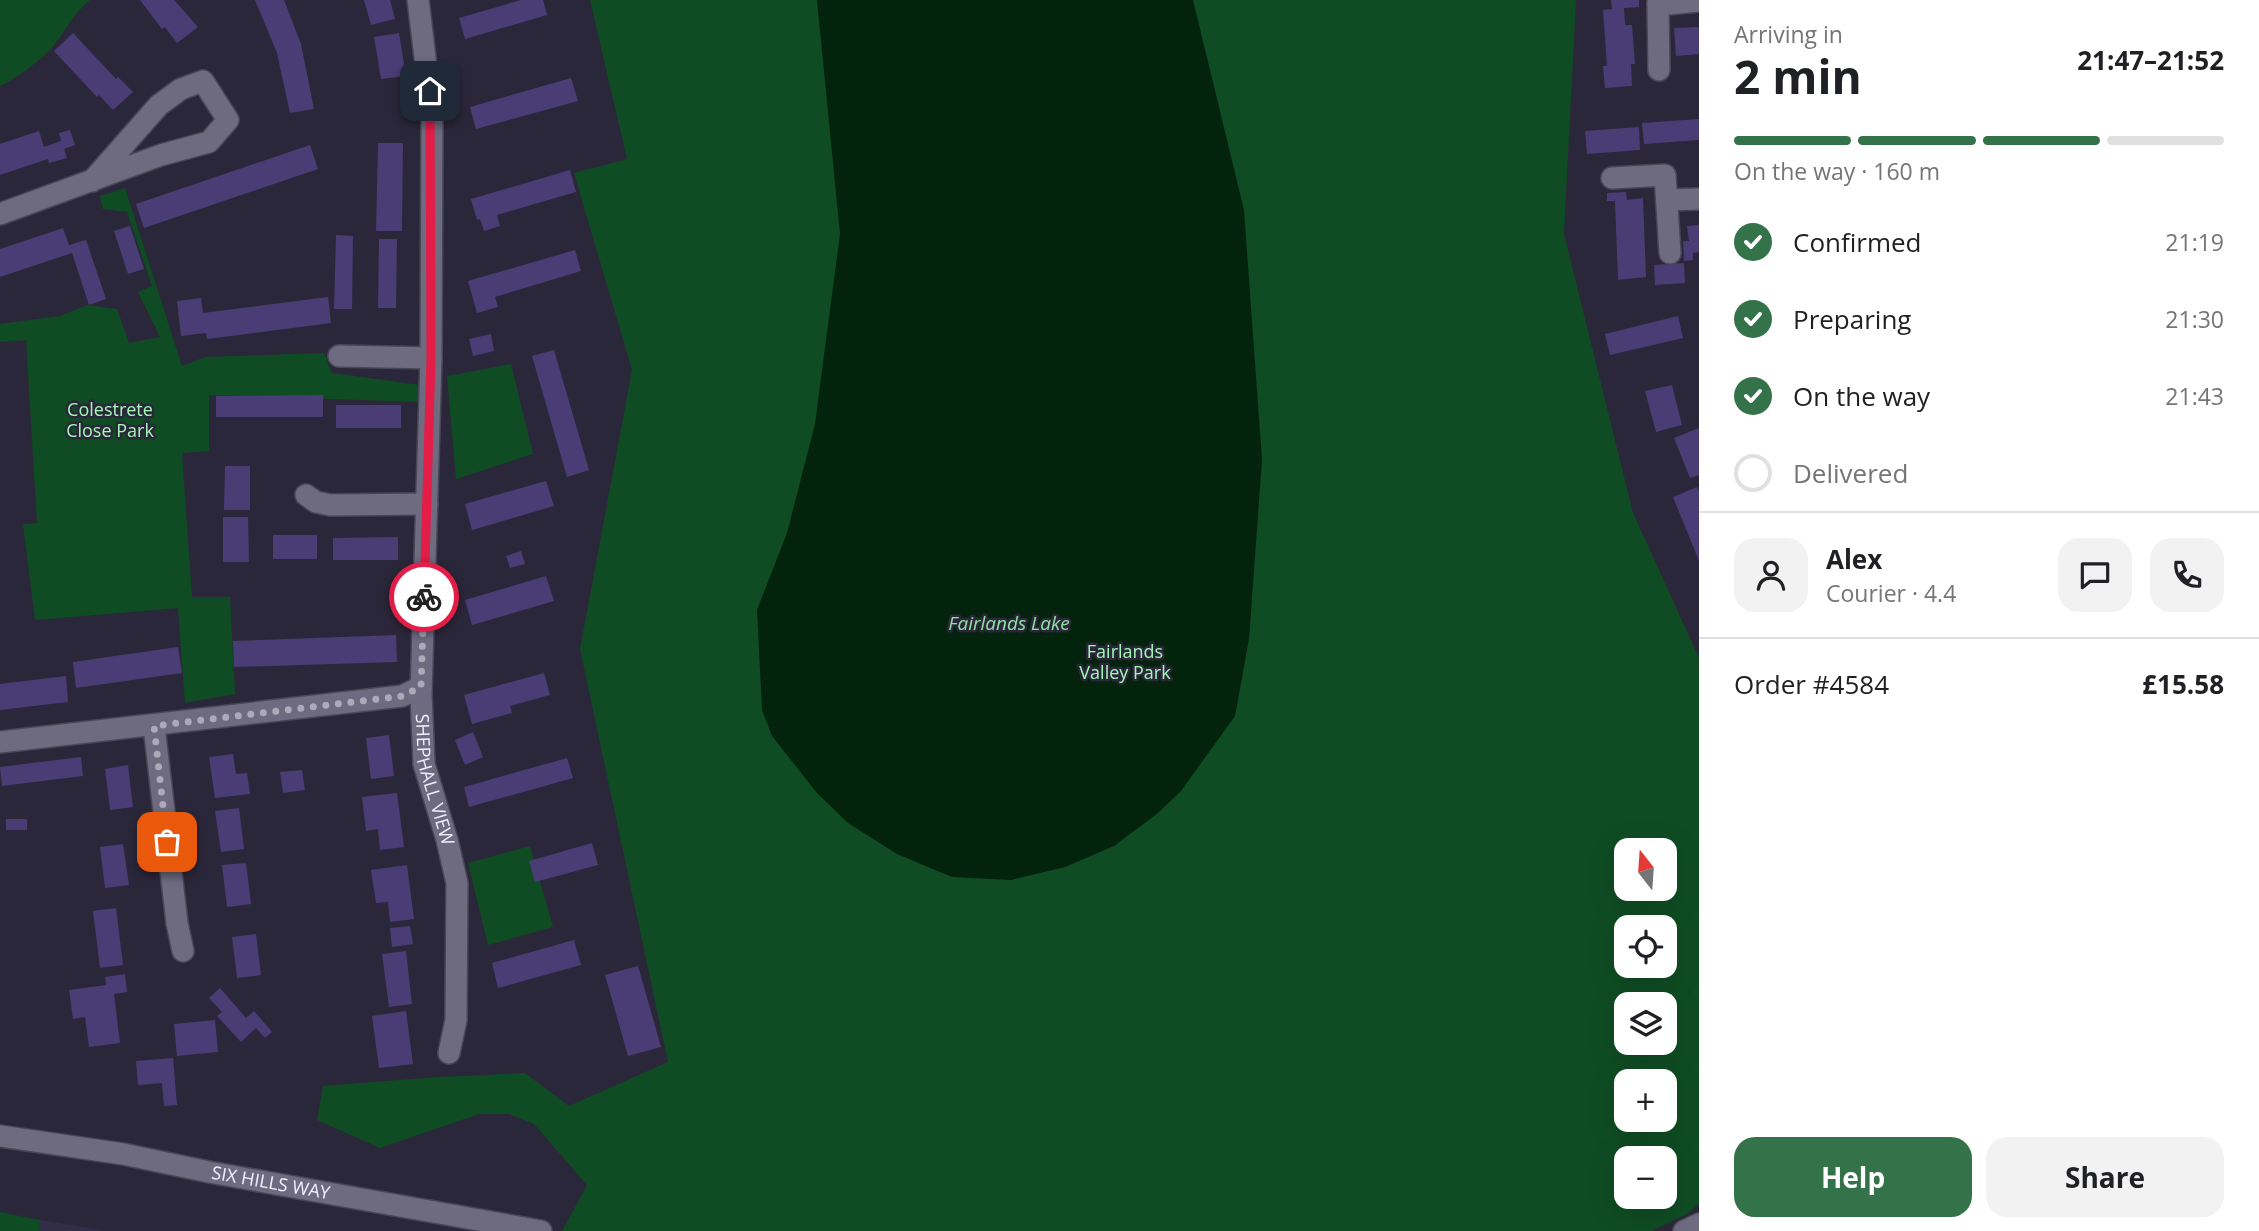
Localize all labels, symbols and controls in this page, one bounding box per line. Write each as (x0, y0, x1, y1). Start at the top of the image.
text: Arriving in (1734, 18, 1843, 50)
text: 21:47–21:52 (2077, 42, 2224, 78)
text: 2 min (1734, 45, 1862, 107)
pin (400, 61, 460, 121)
icon: home (411, 72, 449, 110)
text: On the way · 160 m (1734, 155, 1940, 187)
icon: check (1734, 223, 1772, 261)
text: Confirmed (1793, 224, 1921, 260)
text: 21:19 (2165, 226, 2224, 258)
icon: check (1734, 300, 1772, 338)
text: Preparing (1793, 301, 1911, 337)
text: 21:30 (2165, 303, 2224, 335)
icon: check (1734, 377, 1772, 415)
text: On the way (1793, 378, 1930, 414)
text: 21:43 (2165, 380, 2224, 412)
park label: Colestrete Close Park (66, 397, 154, 442)
text: Delivered (1793, 455, 1908, 491)
button: person (1734, 538, 1808, 612)
button: chat (2058, 538, 2132, 612)
button: phone (2150, 538, 2224, 612)
text: Alex (1826, 541, 1882, 577)
courier (389, 562, 459, 632)
text: Courier · 4.4 (1826, 577, 1956, 609)
icon: bike (405, 578, 443, 616)
water label: Fairlands Lake (948, 610, 1070, 636)
park label: Fairlands Valley Park (1079, 639, 1171, 684)
text: Order #4584 (1734, 666, 1889, 702)
text: £15.58 (2142, 666, 2224, 702)
street label: SHEPHALL VIEW (411, 713, 461, 848)
pin (137, 812, 197, 872)
icon: bag (148, 823, 186, 861)
north arrow (1614, 838, 1676, 901)
map controls (1614, 838, 1677, 1209)
button: locate (1614, 915, 1677, 978)
button: layers (1614, 992, 1677, 1055)
button: + (1614, 1069, 1677, 1132)
button: Help (1734, 1137, 1972, 1217)
button: Share (1986, 1137, 2224, 1217)
button: − (1614, 1146, 1677, 1209)
street label: SIX HILLS WAY (210, 1160, 333, 1204)

